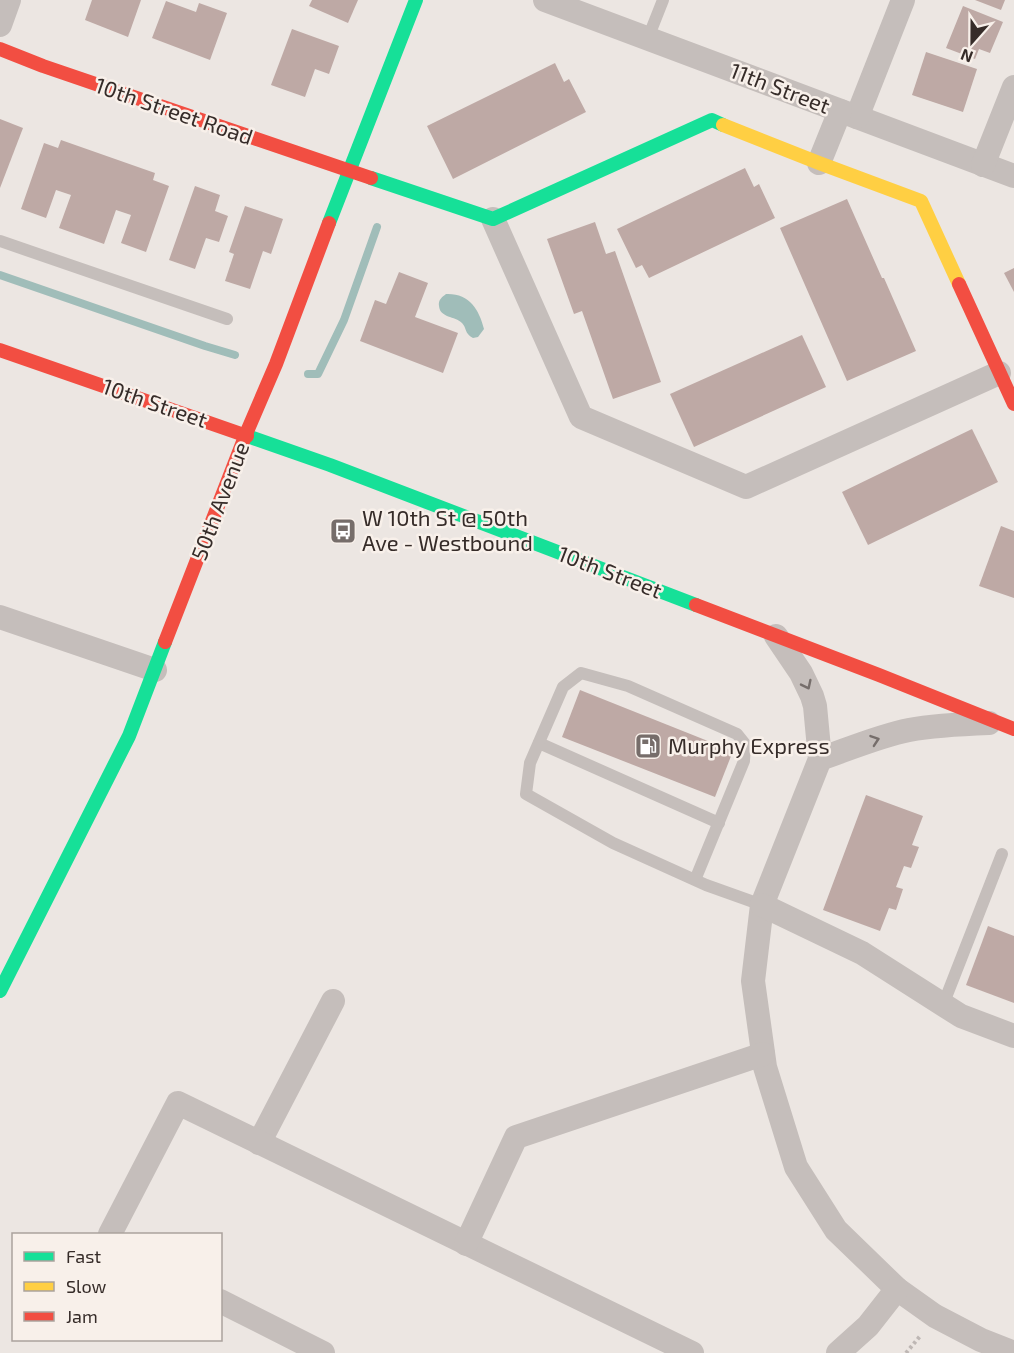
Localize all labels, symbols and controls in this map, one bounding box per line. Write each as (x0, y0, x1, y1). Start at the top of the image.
north arrow (942, 12, 1002, 72)
text: N (958, 46, 975, 67)
street label: 11th Street (727, 56, 834, 118)
street label: 10th Street Road (92, 71, 256, 149)
street label: 10th Street (99, 372, 211, 432)
street label: 50th Avenue (185, 438, 253, 563)
place label: W 10th St @ 50th Ave - Westbound (362, 504, 533, 555)
bus stop icon: W 10th St @ 50th Ave - Westbound (328, 516, 358, 546)
street label: 10th Street (555, 539, 666, 603)
one-way arrow (800, 679, 811, 690)
fuel station icon: Murphy Express (633, 731, 663, 761)
place label: Murphy Express (668, 732, 830, 758)
one-way arrow (869, 735, 880, 748)
legend (12, 1233, 222, 1341)
text: Fast (66, 1245, 101, 1267)
text: Slow (66, 1275, 107, 1297)
text: Jam (66, 1305, 98, 1327)

